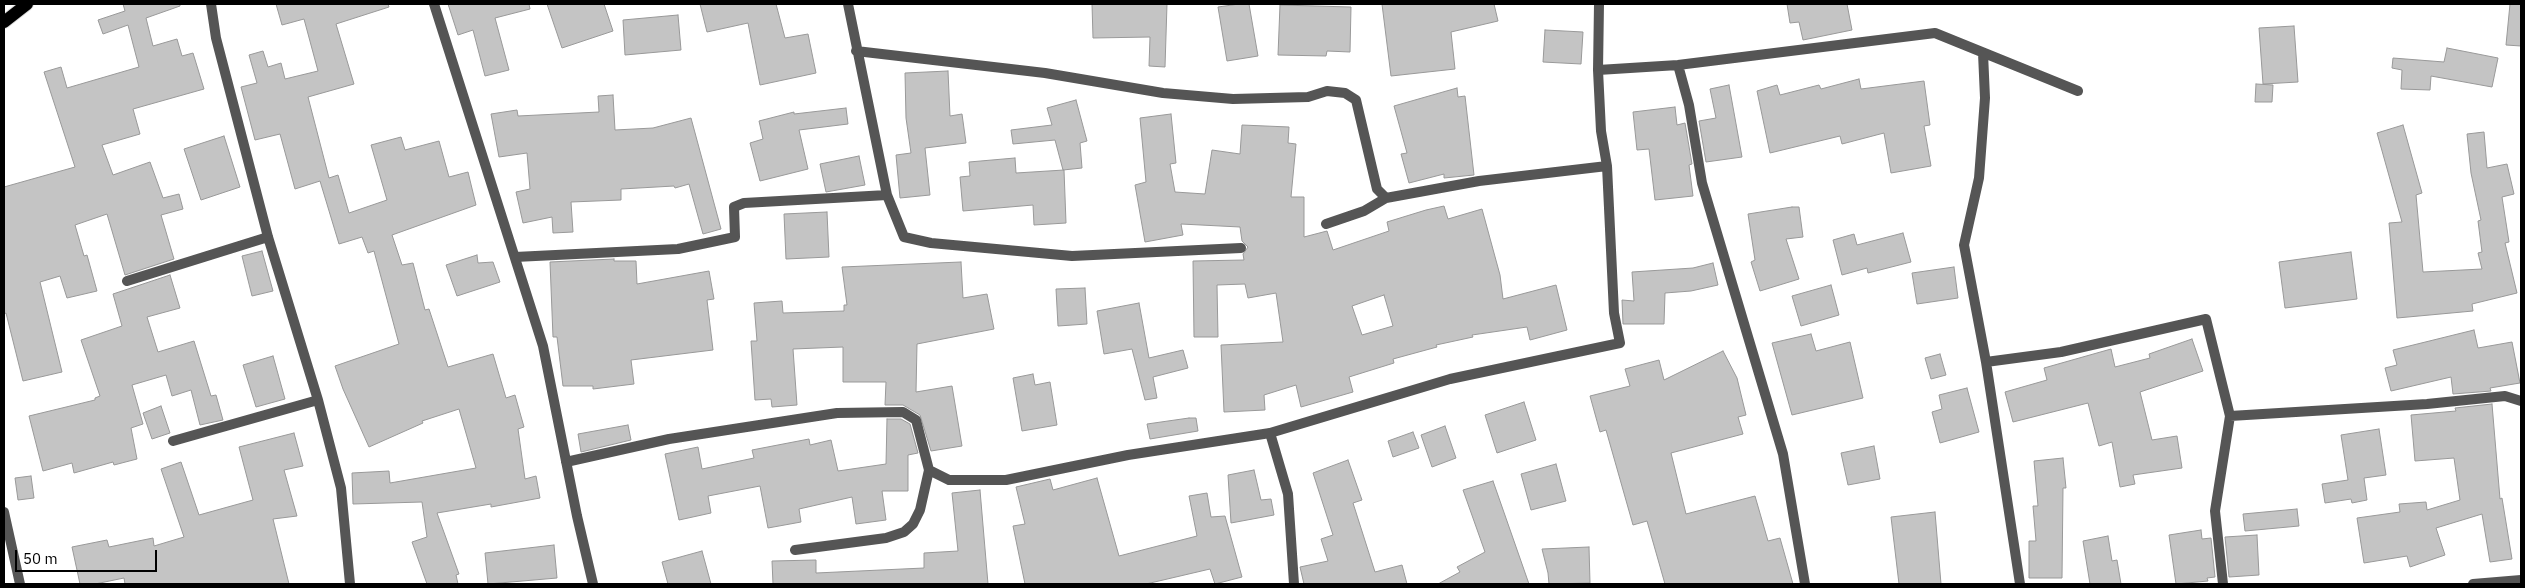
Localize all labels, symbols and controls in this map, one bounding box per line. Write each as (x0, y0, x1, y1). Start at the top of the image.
scale bar (18, 540, 160, 572)
text: 50 m (23, 549, 58, 568)

